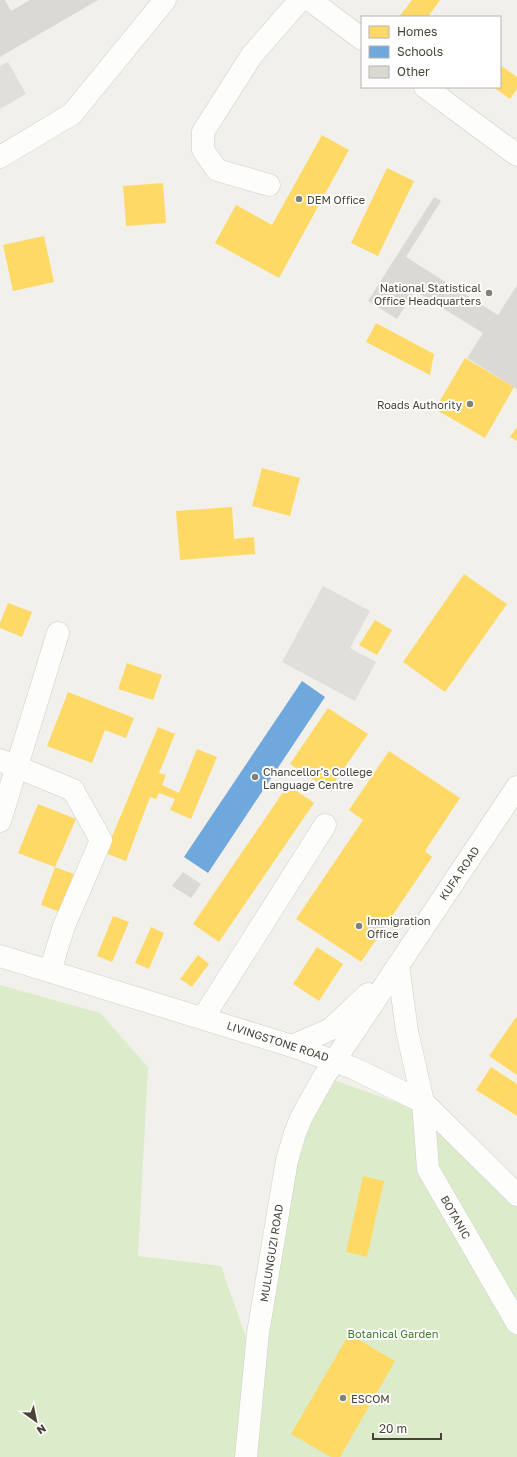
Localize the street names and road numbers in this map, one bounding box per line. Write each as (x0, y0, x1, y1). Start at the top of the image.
street label: KUFA ROAD (436, 843, 482, 902)
street label: LIVINGSTONE ROAD (225, 1018, 331, 1064)
street label: BOTANIC (438, 1193, 474, 1241)
street label: MULUNGUZI ROAD (257, 1203, 285, 1303)

